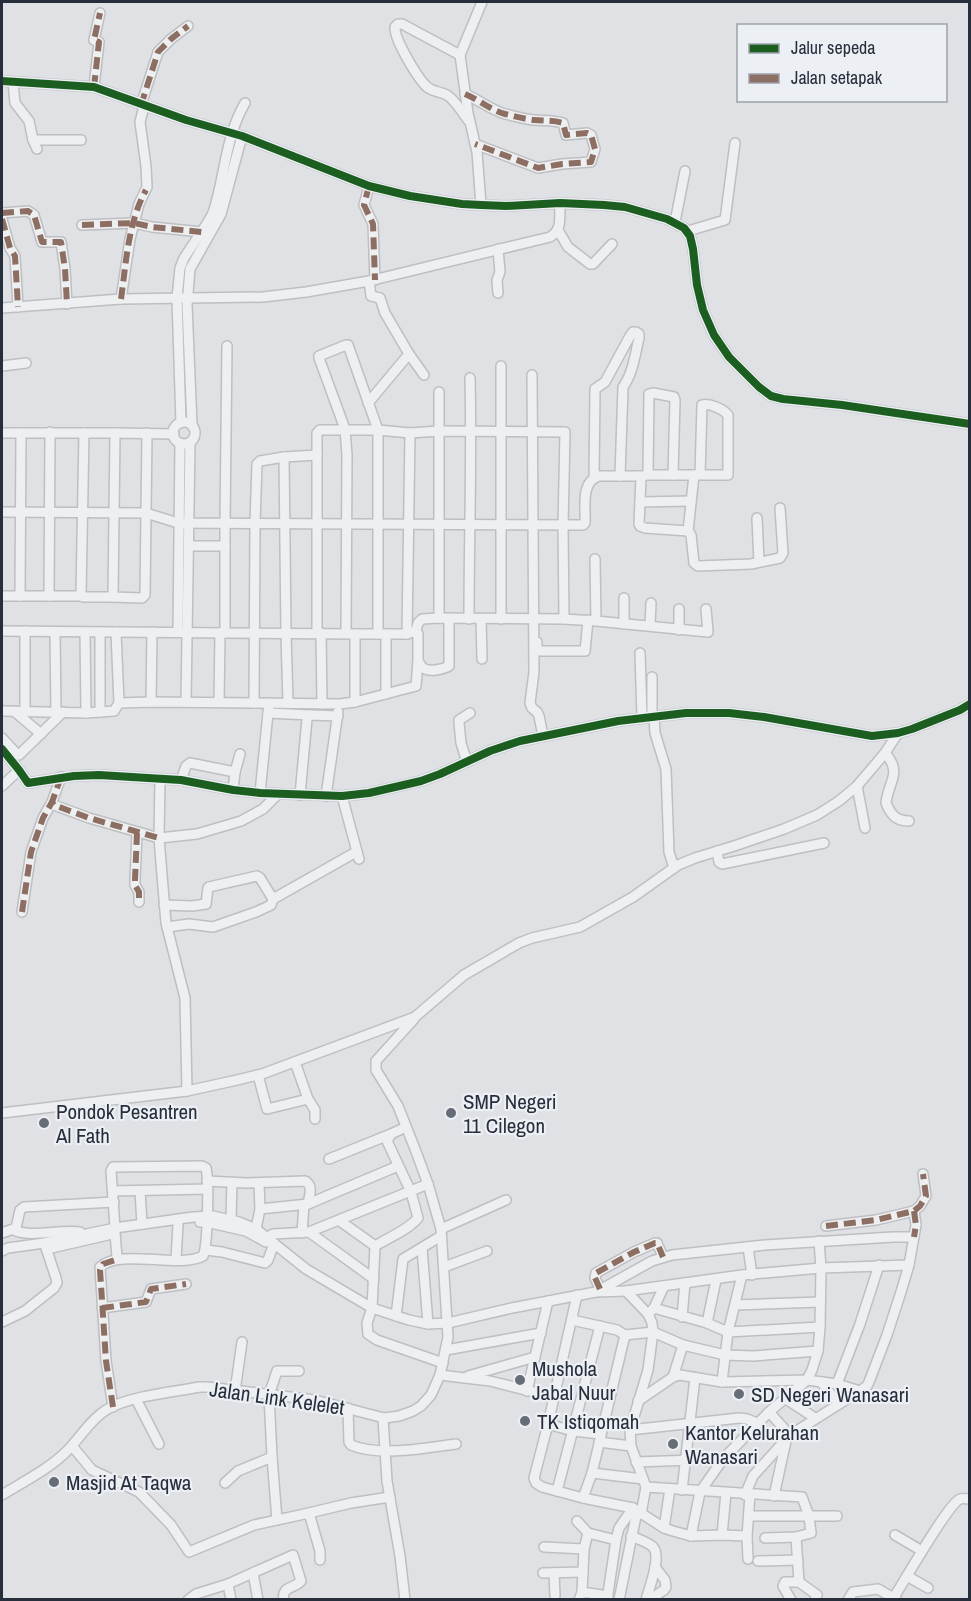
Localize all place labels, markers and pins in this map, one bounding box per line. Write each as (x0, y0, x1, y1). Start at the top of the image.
place label: SMP Negeri 11 Cilegon (463, 1087, 557, 1140)
place label: Pondok Pesantren Al Fath (55, 1097, 198, 1150)
marker: SMP Negeri 11 Cilegon (444, 1106, 458, 1120)
marker: Pondok Pesantren Al Fath (37, 1116, 51, 1130)
place label: Mushola Jabal Nuur (532, 1354, 616, 1407)
marker: Mushola Jabal Nuur (513, 1373, 527, 1387)
place label: SD Negeri Wanasari (751, 1380, 909, 1409)
marker: SD Negeri Wanasari (732, 1387, 746, 1401)
place label: TK Istiqomah (537, 1407, 639, 1436)
marker: TK Istiqomah (518, 1414, 532, 1428)
place label: Kantor Kelurahan Wanasari (685, 1418, 819, 1471)
marker: Kantor Kelurahan Wanasari (666, 1437, 680, 1451)
place label: Masjid At Taqwa (66, 1468, 192, 1497)
marker: Masjid At Taqwa (47, 1475, 61, 1489)

